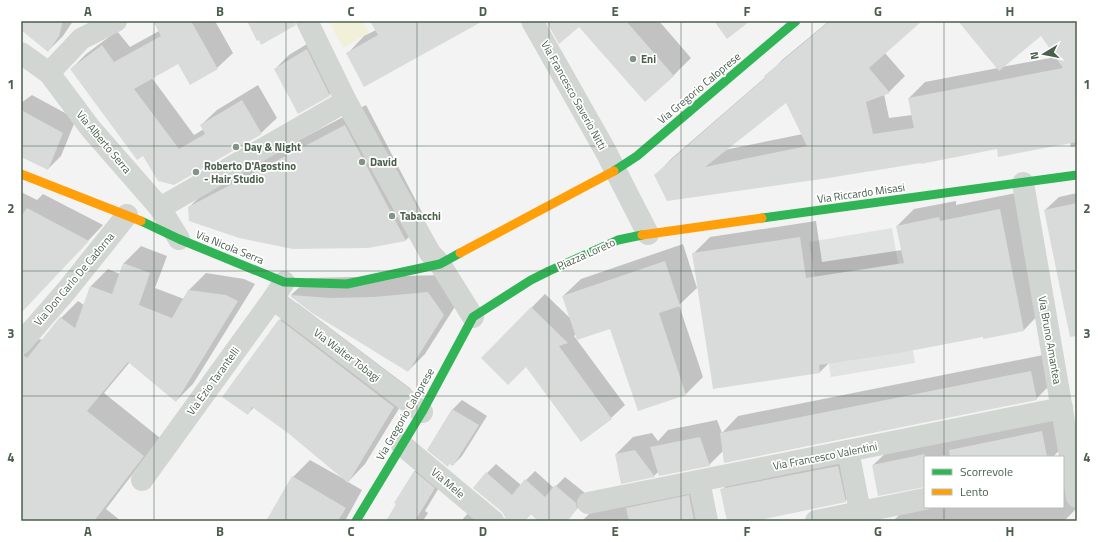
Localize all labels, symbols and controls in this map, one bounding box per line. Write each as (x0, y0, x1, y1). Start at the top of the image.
text: A (84, 1, 92, 21)
text: B (216, 1, 224, 21)
text: C (347, 1, 355, 21)
text: D (479, 1, 487, 21)
text: E (611, 1, 619, 21)
text: F (744, 1, 751, 21)
text: G (874, 1, 882, 21)
text: H (1006, 1, 1014, 21)
north arrow (1024, 34, 1064, 74)
street label: Via Francesco Saverio Nitti (537, 38, 611, 152)
street label: Via Gregorio Caloprese (654, 48, 744, 128)
place label: Eni (641, 51, 656, 67)
text: N (1026, 51, 1043, 61)
marker: Eni (628, 54, 638, 64)
text: 1 (7, 74, 15, 94)
text: 1 (1083, 74, 1091, 94)
street label: Via Alberto Serra (73, 107, 135, 177)
place label: Day & Night (244, 139, 301, 155)
marker: Day & Night (231, 142, 241, 152)
place label: David (370, 154, 397, 170)
marker: David (357, 157, 367, 167)
place label: Roberto D'Agostino - Hair Studio (204, 158, 296, 187)
marker: Roberto D'Agostino - Hair Studio (191, 167, 201, 177)
street label: Via Riccardo Misasi (816, 179, 906, 207)
text: 2 (7, 198, 15, 218)
text: 2 (1083, 198, 1091, 218)
place label: Tabacchi (400, 208, 441, 224)
marker: Tabacchi (387, 211, 397, 221)
street label: Via Nicola Serra (194, 226, 267, 268)
street label: Via Don Carlo De Cadorna (30, 228, 118, 329)
street label: Piazza Loreto (554, 234, 618, 274)
street label: Via Bruno Amantea (1034, 295, 1066, 386)
text: 3 (7, 323, 15, 343)
text: 3 (1083, 323, 1091, 343)
street label: Via Walter Tobagi (310, 325, 384, 385)
street label: Via Ezio Tarantelli (183, 344, 243, 418)
street label: Via Gregorio Caloprese (372, 364, 438, 463)
street label: Via Francesco Valentini (771, 438, 879, 474)
text: 4 (7, 447, 15, 467)
text: 4 (1083, 447, 1091, 467)
legend (924, 456, 1064, 508)
text: Scorrevole (960, 462, 1013, 481)
street label: Via Mele (428, 464, 469, 502)
text: Lento (960, 482, 989, 501)
text: A (84, 521, 92, 541)
text: B (216, 521, 224, 541)
text: C (347, 521, 355, 541)
text: D (479, 521, 487, 541)
text: E (611, 521, 619, 541)
text: F (744, 521, 751, 541)
text: G (874, 521, 882, 541)
text: H (1006, 521, 1014, 541)

